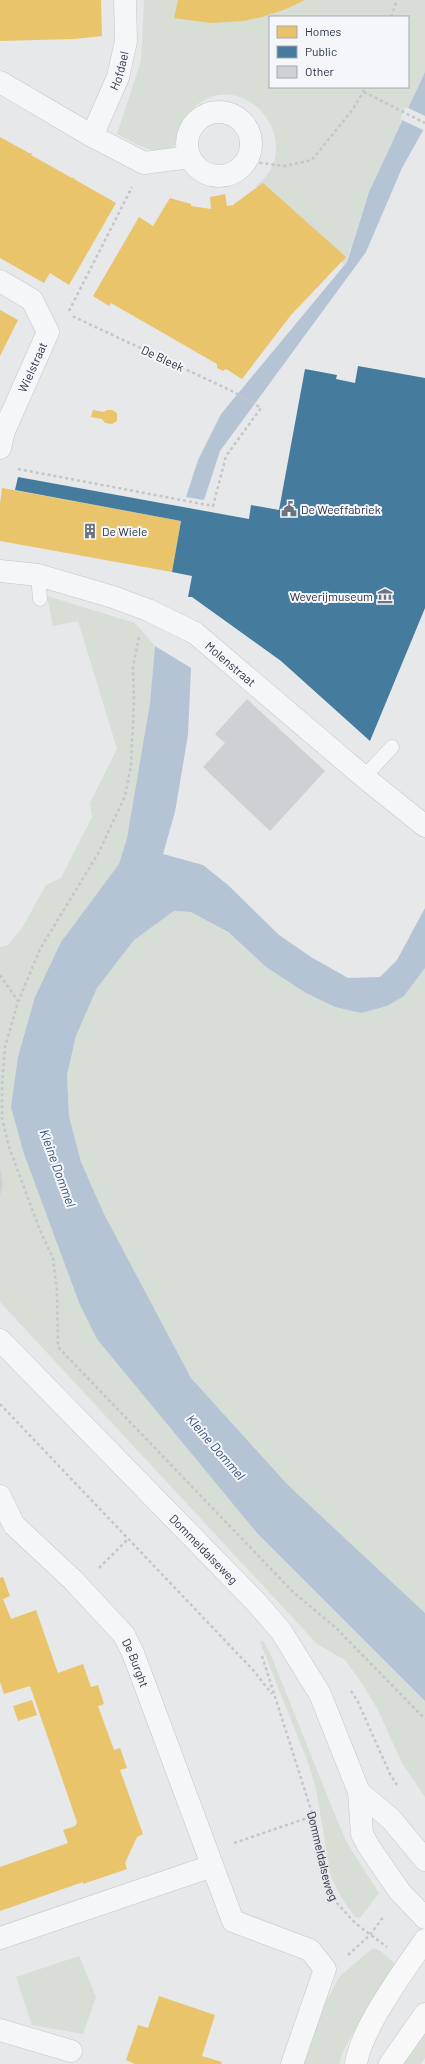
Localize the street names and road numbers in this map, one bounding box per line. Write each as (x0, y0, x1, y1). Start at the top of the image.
street label: Hofdael (106, 50, 131, 92)
street label: Wielstraat (15, 340, 49, 394)
street label: De Bleek (140, 342, 186, 374)
street label: Molenstraat (203, 638, 259, 689)
street label: Dommeldalseweg (167, 1511, 241, 1587)
street label: De Burght (120, 1636, 152, 1689)
street label: Dommeldalseweg (305, 1809, 342, 1903)

